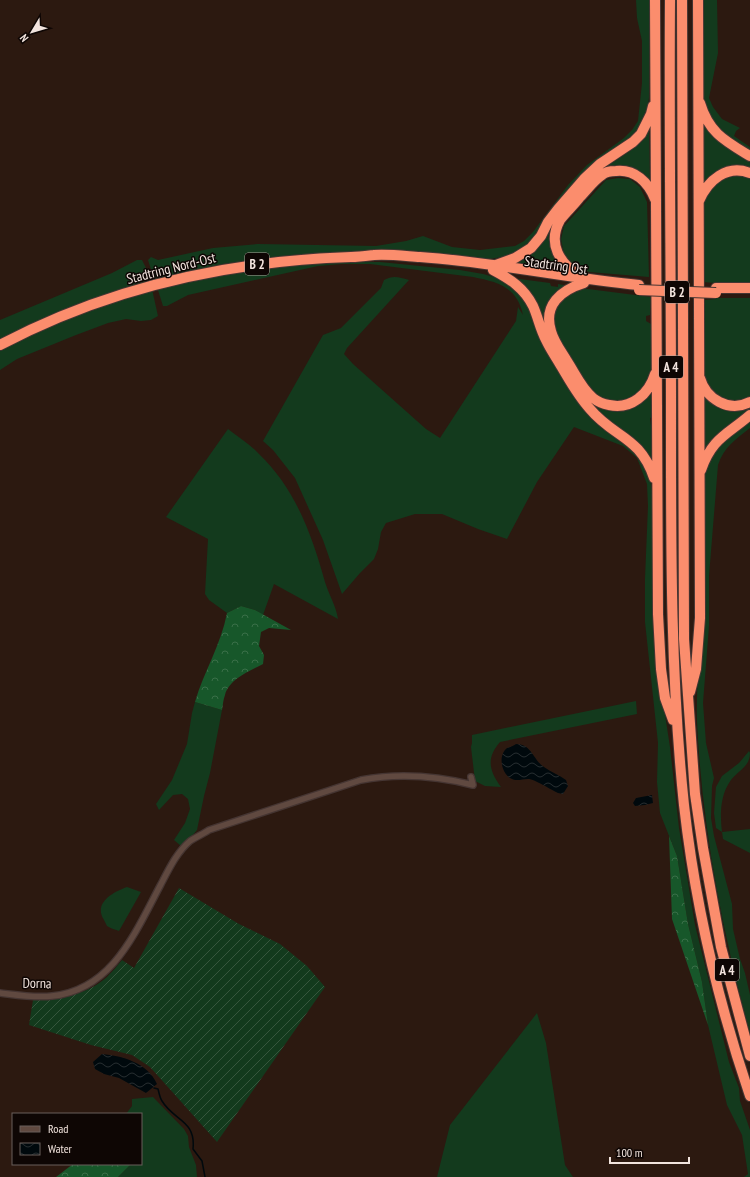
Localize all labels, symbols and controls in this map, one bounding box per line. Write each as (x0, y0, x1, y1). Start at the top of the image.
north arrow (12, 12, 52, 52)
text: N (17, 31, 31, 45)
street label: Stadtring Nord-Ost (125, 248, 218, 288)
street label: Stadtring Ost (523, 252, 589, 278)
road number: B 2 (245, 253, 269, 275)
road number: B 2 (665, 281, 689, 303)
road number: A 4 (659, 356, 683, 378)
road number: A 4 (715, 959, 739, 981)
street label: Dorna (22, 974, 52, 992)
legend (12, 1113, 142, 1165)
text: Road (48, 1121, 68, 1136)
scale bar (610, 1139, 689, 1165)
text: Water (48, 1141, 73, 1156)
text: 100 m (616, 1145, 643, 1160)

